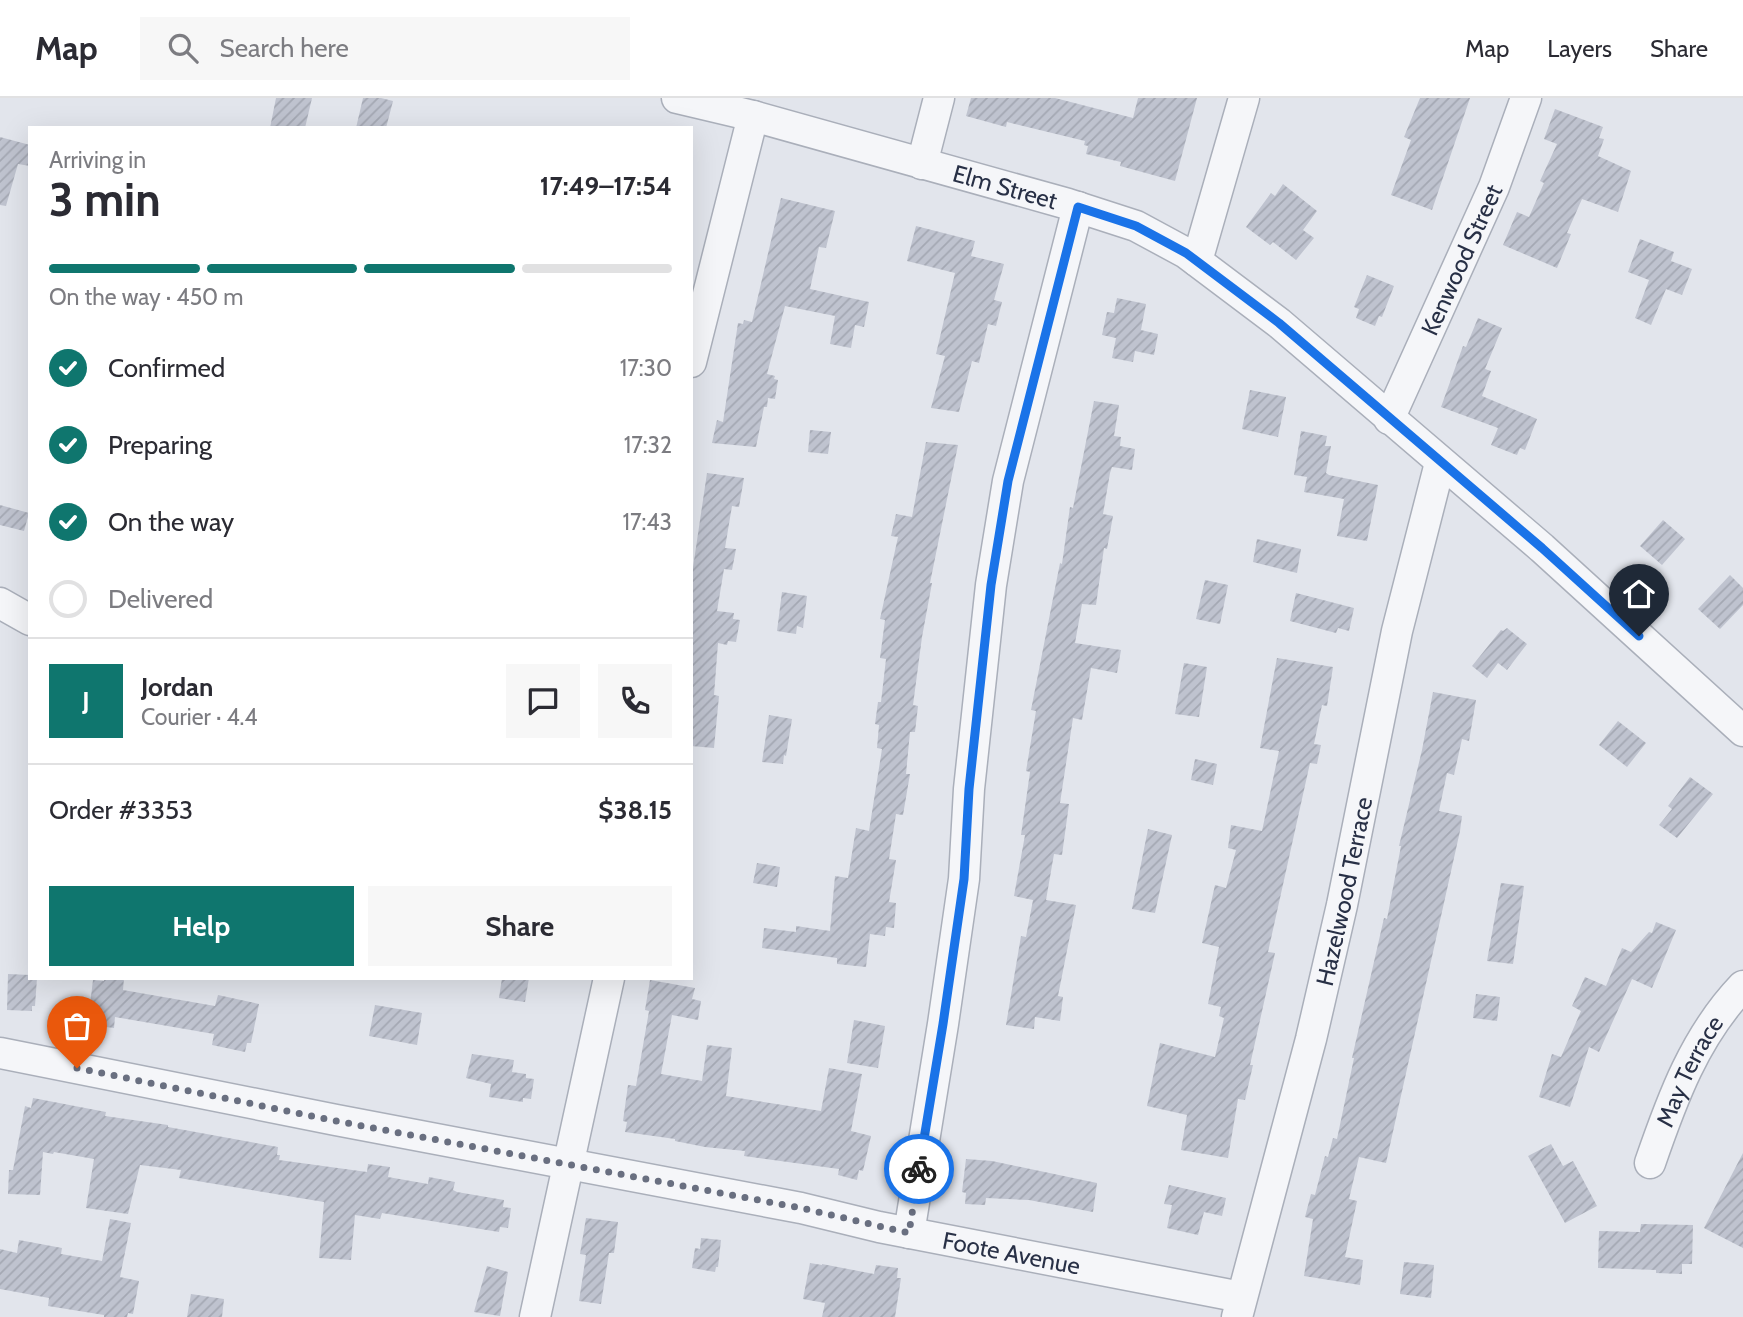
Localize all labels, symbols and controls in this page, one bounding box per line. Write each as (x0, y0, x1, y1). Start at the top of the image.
search box (140, 17, 630, 80)
text: Map (35, 28, 98, 68)
icon: search (164, 29, 202, 67)
text: Search here (220, 32, 349, 64)
text: Map (1465, 34, 1509, 63)
text: Layers (1547, 34, 1612, 63)
text: Share (1650, 34, 1708, 63)
text: Arriving in (49, 146, 146, 174)
street label: Elm Street (950, 158, 1061, 215)
text: 17:49–17:54 (540, 170, 672, 202)
text: 3 min (49, 172, 161, 228)
street label: Kenwood Street (1414, 180, 1508, 340)
text: On the way · 450 m (49, 283, 244, 311)
icon: check (49, 349, 87, 387)
text: Confirmed (108, 352, 225, 384)
text: 17:30 (620, 354, 672, 382)
icon: check (49, 426, 87, 464)
text: Preparing (108, 429, 212, 461)
text: 17:32 (624, 431, 672, 459)
icon: check (49, 503, 87, 541)
text: On the way (108, 506, 234, 538)
text: 17:43 (622, 508, 672, 536)
pin (1609, 564, 1669, 636)
icon: home (1620, 575, 1658, 613)
text: Delivered (108, 583, 213, 615)
button: chat (506, 664, 580, 738)
button: phone (598, 664, 672, 738)
text: Jordan (141, 671, 213, 703)
text: J (82, 685, 90, 717)
text: Courier · 4.4 (141, 703, 258, 731)
text: Order #3353 (49, 794, 193, 826)
text: $38.15 (598, 794, 672, 826)
street label: Hazelwood Terrace (1309, 794, 1378, 989)
button: Help (49, 886, 354, 966)
button: Share (368, 886, 672, 966)
pin (47, 996, 107, 1068)
icon: bag (58, 1007, 96, 1045)
street label: May Terrace (1650, 1010, 1729, 1131)
courier (884, 1134, 954, 1204)
icon: bike (900, 1150, 938, 1188)
street label: Foote Avenue (940, 1225, 1083, 1280)

